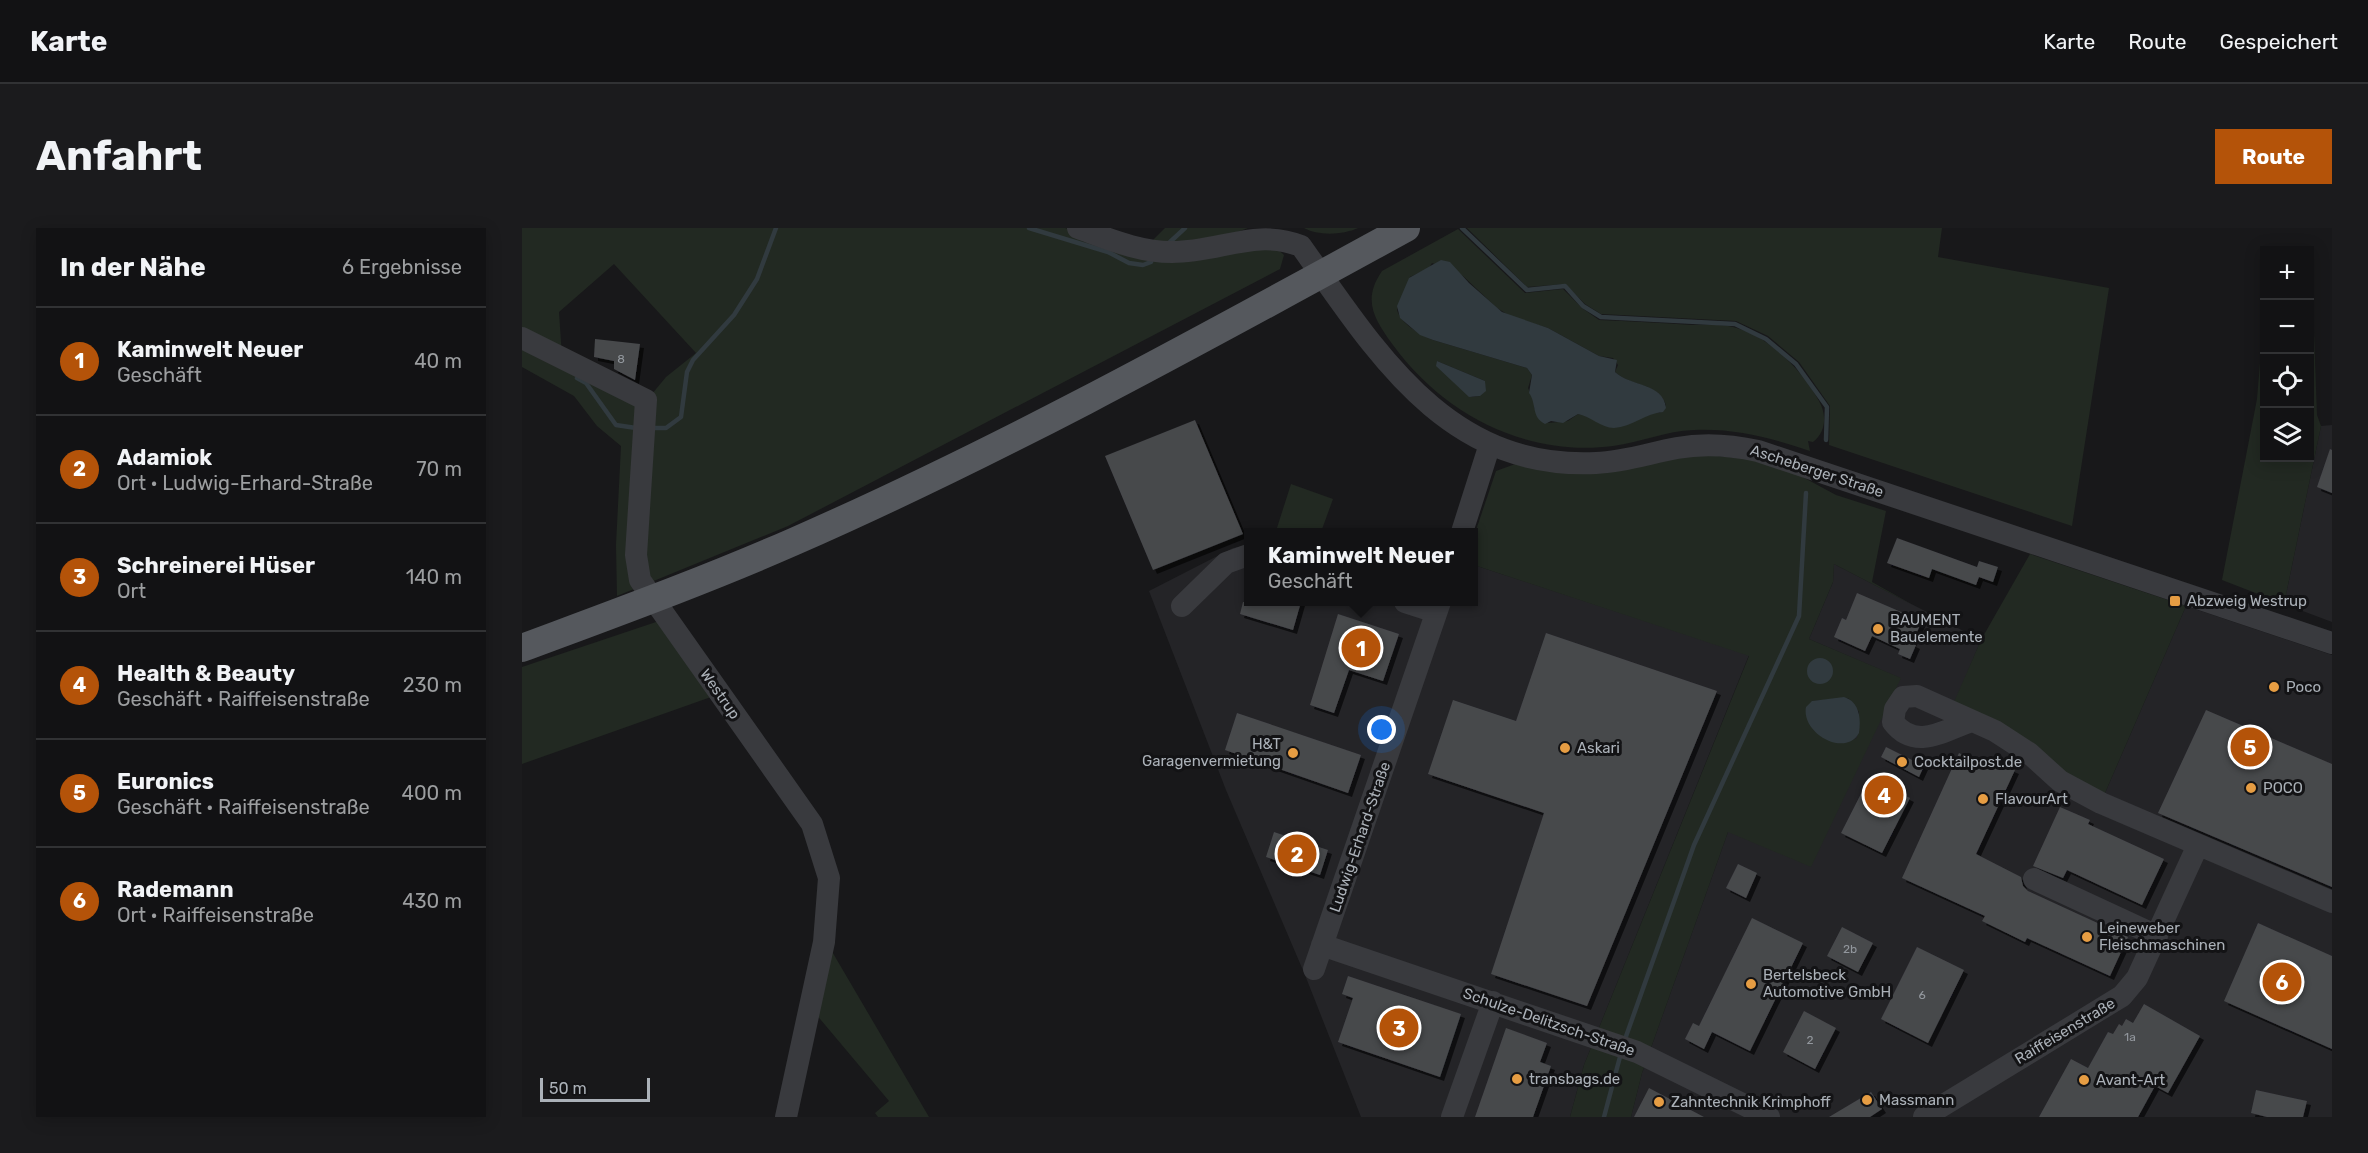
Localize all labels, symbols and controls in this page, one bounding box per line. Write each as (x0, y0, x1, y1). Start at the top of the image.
text: Karte (30, 25, 107, 58)
text: Karte (2043, 29, 2095, 54)
text: Route (2128, 29, 2187, 54)
text: Gespeichert (2220, 29, 2338, 54)
button: Route (2215, 129, 2332, 184)
text: Anfahrt (36, 131, 202, 181)
map controls (2260, 246, 2314, 462)
button: + (2260, 246, 2314, 300)
text: In der Nähe (60, 252, 206, 283)
text: 6 Ergebnisse (342, 255, 462, 279)
button: − (2260, 300, 2314, 354)
text: Kaminwelt Neuer (117, 336, 303, 363)
text: 1 (75, 349, 84, 373)
text: 40 m (414, 349, 462, 373)
house number: 8 (617, 352, 625, 366)
button: locate (2260, 354, 2314, 408)
text: Geschäft (117, 363, 202, 387)
button: layers (2260, 408, 2314, 462)
street label: Ascheberger Straße (1748, 441, 1886, 501)
text: Adamiok (117, 444, 212, 471)
text: 2 (73, 457, 86, 481)
text: 70 m (416, 457, 462, 481)
text: Ort · Ludwig-Erhard-Straße (117, 471, 373, 495)
popup (1244, 528, 1478, 606)
text: Kaminwelt Neuer (1268, 542, 1454, 569)
text: Schreinerei Hüser (117, 552, 315, 579)
text: 3 (73, 565, 86, 589)
text: 140 m (406, 565, 462, 589)
text: Geschäft (1268, 569, 1353, 593)
text: Ort (117, 579, 146, 603)
place label: Abzweig Westrup (2187, 592, 2307, 610)
marker: Abzweig Westrup (2168, 594, 2182, 608)
place label: BAUMENT Bauelemente (1890, 611, 1983, 646)
marker: BAUMENT Bauelemente (1871, 622, 1885, 636)
pin: 1 (1342, 626, 1380, 670)
text: Health & Beauty (117, 660, 295, 687)
street label: Westrup (696, 665, 744, 723)
text: 4 (73, 673, 86, 697)
text: 230 m (403, 673, 462, 697)
place label: Poco (2286, 678, 2321, 696)
marker: Poco (2267, 680, 2281, 694)
text: Geschäft · Raiffeisenstraße (117, 687, 370, 711)
your location (1367, 715, 1396, 744)
pin: 5 (2230, 724, 2270, 770)
place label: H&T Garagenvermietung (1142, 735, 1281, 770)
place label: Askari (1577, 739, 1620, 757)
marker: Askari (1558, 741, 1572, 755)
marker: H&T Garagenvermietung (1286, 746, 1300, 760)
place label: Cocktailpost.de (1914, 753, 2022, 771)
marker: Cocktailpost.de (1895, 755, 1909, 769)
street label: Ludwig-Erhard-Straße (1326, 759, 1394, 915)
text: Euronics (117, 768, 214, 795)
pin: 4 (1864, 772, 1904, 818)
place label: POCO (2263, 779, 2303, 797)
text: 5 (73, 781, 86, 805)
text: 400 m (402, 781, 462, 805)
marker: POCO (2244, 781, 2258, 795)
place label: FlavourArt (1995, 790, 2068, 808)
marker: FlavourArt (1976, 792, 1990, 806)
text: Geschäft · Raiffeisenstraße (117, 795, 370, 819)
pin: 2 (1278, 832, 1316, 876)
text: Rademann (117, 876, 234, 903)
text: 6 (73, 889, 86, 913)
text: 430 m (402, 889, 462, 913)
text: Ort · Raiffeisenstraße (117, 903, 314, 927)
place label: Leineweber Fleischmaschinen (2099, 919, 2225, 954)
marker: Leineweber Fleischmaschinen (2080, 930, 2094, 944)
house number: 2b (1843, 942, 1857, 956)
pin: 6 (2262, 960, 2302, 1005)
place label: Bertelsbeck Automotive GmbH (1763, 966, 1891, 1001)
marker: Bertelsbeck Automotive GmbH (1744, 977, 1758, 991)
street label: Schulze-Delitzsch-Straße (1461, 984, 1637, 1060)
house number: 6 (1918, 988, 1926, 1002)
street label: Raiffeisenstraße (2012, 994, 2118, 1068)
pin: 3 (1380, 1006, 1418, 1050)
house number: 1a (2124, 1030, 2136, 1044)
house number: 2 (1806, 1033, 1814, 1047)
place label: transbags.de (1529, 1070, 1620, 1088)
place label: Avant-Art (2096, 1071, 2165, 1089)
marker: transbags.de (1510, 1072, 1524, 1086)
marker: Avant-Art (2077, 1073, 2091, 1087)
scale bar (540, 1075, 650, 1102)
text: 50 m (549, 1079, 587, 1098)
place label: Massmann (1879, 1091, 1954, 1109)
place label: Zahntechnik Krimphoff (1671, 1093, 1831, 1111)
marker: Massmann (1860, 1093, 1874, 1107)
marker: Zahntechnik Krimphoff (1652, 1095, 1666, 1109)

